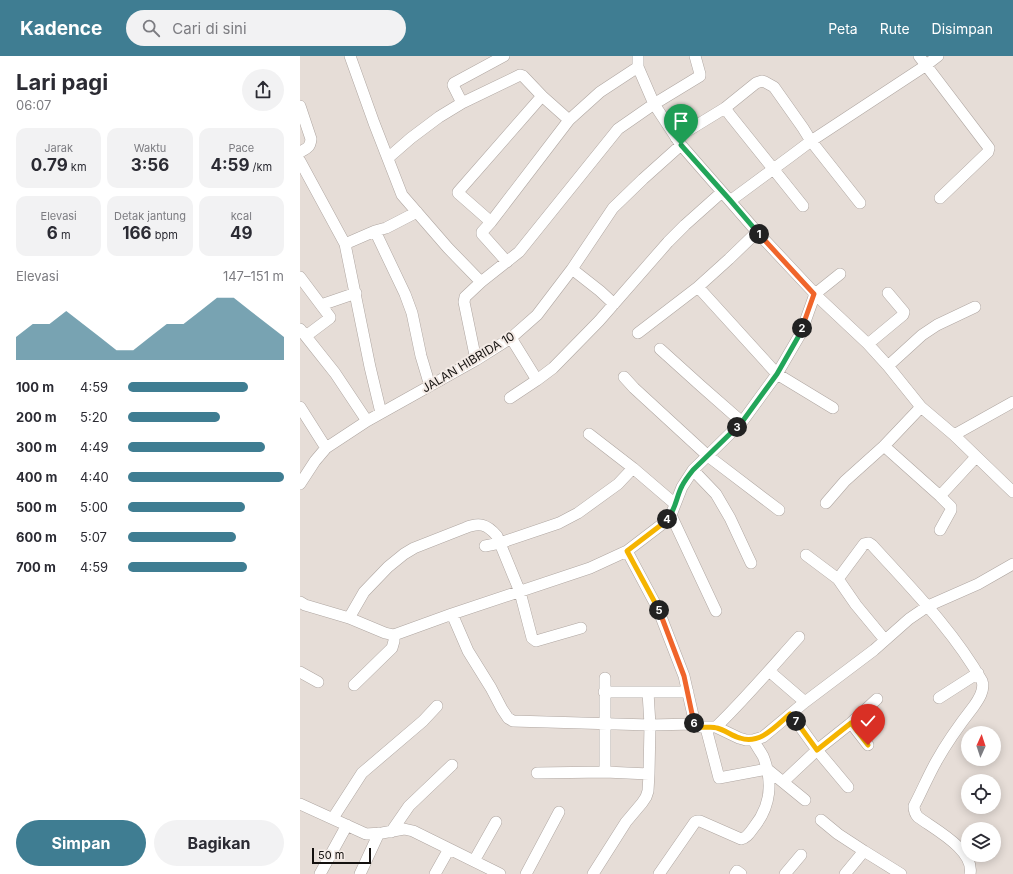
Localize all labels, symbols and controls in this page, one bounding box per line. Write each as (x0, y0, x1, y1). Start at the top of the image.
search box (126, 10, 406, 46)
text: Kadence (20, 17, 102, 40)
icon: search (140, 17, 162, 39)
text: Cari di sini (172, 19, 247, 38)
text: Peta (828, 20, 858, 37)
text: Rute (880, 20, 910, 37)
text: Disimpan (932, 20, 993, 37)
text: Lari pagi (16, 69, 108, 95)
button: share (242, 69, 284, 111)
text: 06:07 (16, 97, 51, 113)
pin (664, 104, 698, 145)
icon: arrive (670, 110, 692, 132)
text: Jarak (44, 141, 73, 155)
text: Waktu (134, 141, 166, 155)
text: Pace (228, 141, 254, 155)
text: 0.79 (31, 155, 68, 175)
text: 3:56 (131, 155, 169, 175)
text: 4:59 (210, 155, 250, 175)
text: km (68, 160, 87, 174)
text: /km (250, 160, 272, 174)
text: Elevasi (41, 209, 77, 223)
text: Detak jantung (114, 209, 186, 223)
text: kcal (231, 209, 252, 223)
text: 6 (47, 223, 58, 243)
text: 166 (122, 223, 152, 243)
text: 49 (230, 223, 253, 243)
pin: 1 (749, 224, 769, 244)
text: 1 (757, 227, 761, 241)
text: m (58, 228, 71, 242)
text: bpm (152, 228, 178, 242)
text: Elevasi (16, 268, 59, 284)
text: 147–151 m (223, 268, 284, 284)
pin: 2 (792, 318, 812, 338)
text: 2 (799, 321, 805, 335)
street label: JALAN HIBRIDA 10 (419, 328, 517, 396)
text: 100 m (16, 379, 54, 395)
text: 4:59 (80, 379, 108, 395)
text: 200 m (16, 409, 57, 425)
text: 5:20 (80, 409, 108, 425)
pin: 3 (727, 417, 747, 437)
text: 3 (733, 420, 741, 434)
text: 300 m (16, 439, 57, 455)
text: 4:49 (80, 439, 109, 455)
text: 400 m (16, 469, 57, 485)
text: 4:40 (80, 469, 109, 485)
text: 500 m (16, 499, 57, 515)
text: 5:00 (80, 499, 108, 515)
pin: 4 (657, 509, 677, 529)
text: 4 (663, 512, 671, 526)
text: 600 m (16, 529, 57, 545)
text: 5:07 (80, 529, 107, 545)
text: 700 m (16, 559, 56, 575)
text: 4:59 (80, 559, 108, 575)
pin: 5 (649, 600, 669, 620)
text: 5 (655, 603, 663, 617)
pin (851, 704, 885, 745)
icon: check (857, 710, 879, 732)
pin: 7 (786, 711, 806, 731)
pin: 6 (684, 713, 704, 733)
text: 7 (793, 714, 799, 728)
text: 6 (690, 716, 698, 730)
north arrow (961, 726, 1001, 766)
map controls (961, 726, 1001, 862)
button: locate (961, 774, 1001, 814)
button: Simpan (16, 820, 146, 866)
button: Bagikan (154, 820, 284, 866)
button: layers (961, 822, 1001, 862)
scale bar (312, 846, 371, 865)
text: 50 m (318, 848, 344, 862)

